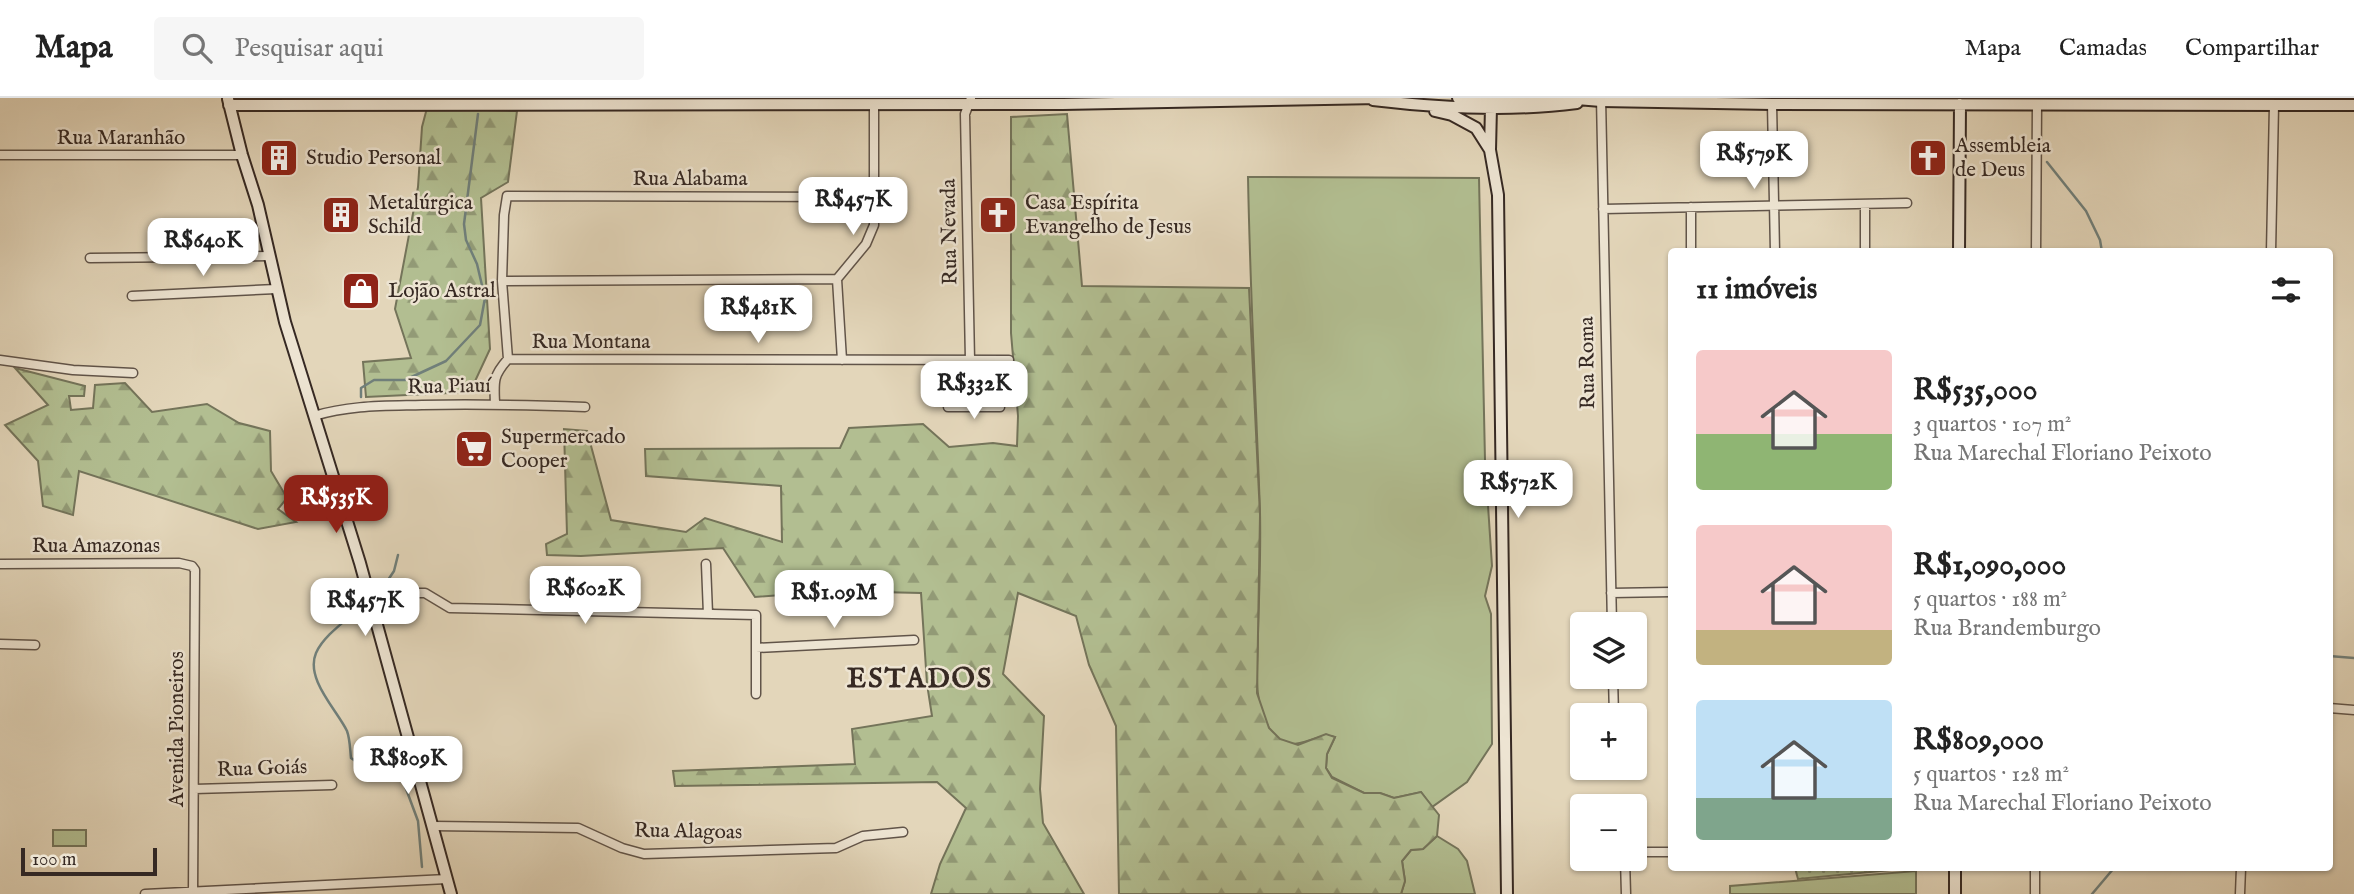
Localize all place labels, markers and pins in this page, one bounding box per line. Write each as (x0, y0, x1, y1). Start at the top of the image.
pin: R$579K (1697, 132, 1811, 191)
place label: Assembleia de Deus (1954, 133, 2052, 184)
building icon: Studio Personal (258, 137, 300, 179)
church icon: Assembleia de Deus (1907, 137, 1949, 179)
place label: Studio Personal (306, 145, 442, 172)
pin: R$457K (796, 178, 910, 237)
place label: Metalúrgica Schild (368, 190, 474, 241)
place label: Casa Espírita Evangelho de Jesus (1025, 190, 1191, 241)
building icon: Metalúrgica Schild (320, 194, 362, 236)
church icon: Casa Espírita Evangelho de Jesus (977, 194, 1019, 236)
pin: R$640K (146, 218, 260, 278)
shop icon: Lojão Astral (340, 270, 382, 312)
place label: Lojão Astral (388, 278, 496, 305)
pin: R$481K (701, 286, 815, 345)
pin: R$332K (917, 362, 1031, 421)
place label: Supermercado Cooper (501, 424, 626, 475)
supermarket icon: Supermercado Cooper (453, 428, 495, 470)
pin: R$572K (1461, 460, 1575, 520)
pin: R$535K (279, 476, 393, 535)
pin: R$602K (528, 566, 642, 626)
pin: R$1.09M (769, 570, 899, 630)
pin: R$457K (308, 578, 422, 638)
pin: R$809K (351, 736, 465, 796)

